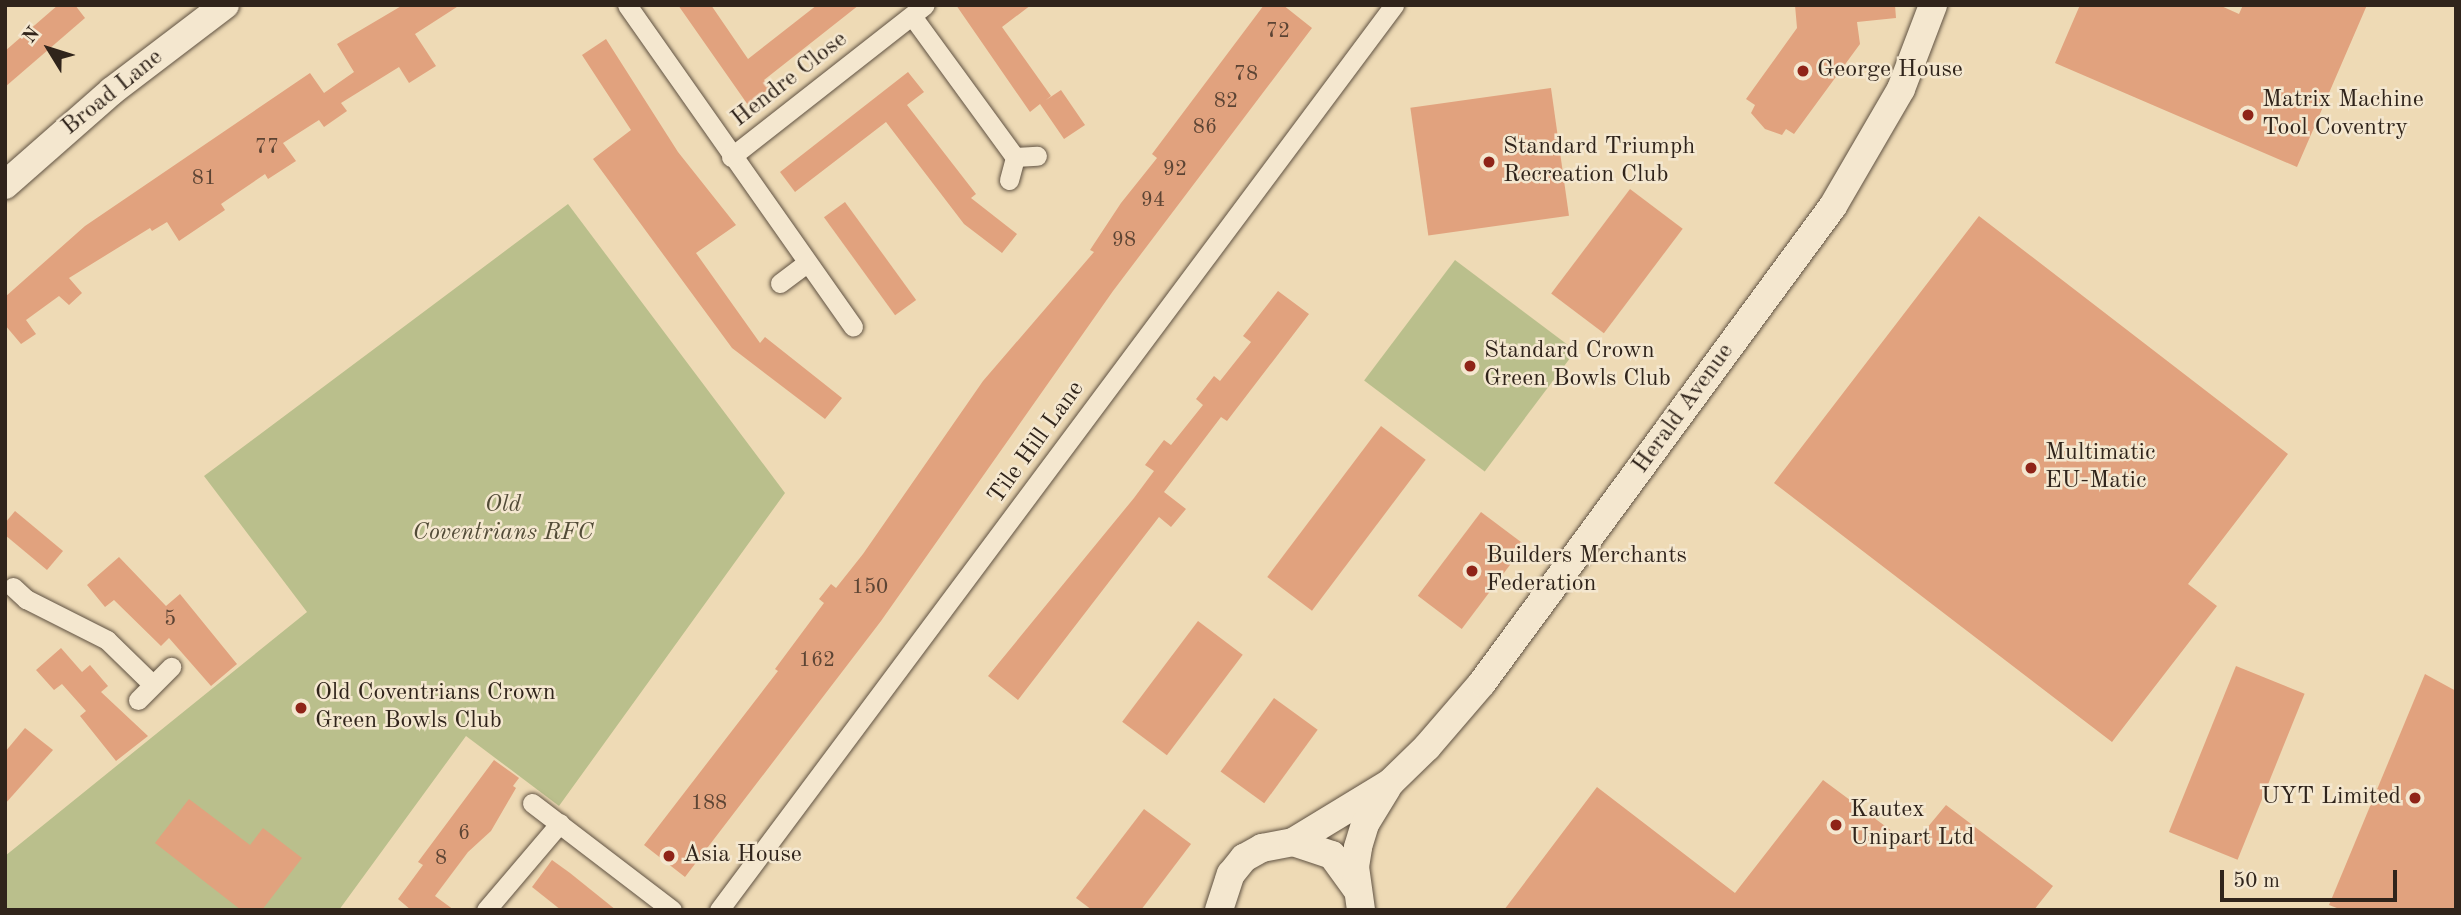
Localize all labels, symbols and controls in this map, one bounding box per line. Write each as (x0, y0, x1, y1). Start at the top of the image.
north arrow (14, 14, 84, 84)
house number: 72 (1266, 19, 1290, 45)
text: N (20, 24, 44, 47)
street label: Hendre Close (726, 26, 854, 134)
street label: Broad Lane (57, 44, 169, 142)
place label: George House (1817, 57, 1963, 85)
house number: 78 (1234, 62, 1258, 88)
marker: George House (1795, 63, 1811, 79)
place label: Matrix Machine Tool Coventry (2262, 87, 2424, 143)
house number: 82 (1214, 89, 1238, 115)
marker: Matrix Machine Tool Coventry (2240, 107, 2256, 123)
house number: 86 (1193, 115, 1217, 141)
place label: Standard Triumph Recreation Club (1503, 134, 1695, 190)
house number: 77 (255, 135, 279, 161)
marker: Standard Triumph Recreation Club (1481, 154, 1497, 170)
house number: 92 (1163, 157, 1187, 183)
house number: 81 (192, 166, 216, 192)
house number: 94 (1141, 188, 1165, 214)
house number: 98 (1112, 228, 1136, 254)
place label: Standard Crown Green Bowls Club (1484, 338, 1671, 394)
street label: Herald Avenue (1627, 338, 1741, 480)
marker: Standard Crown Green Bowls Club (1462, 358, 1478, 374)
street label: Tile Hill Lane (983, 376, 1091, 510)
place label: Multimatic EU-Matic (2045, 440, 2156, 496)
marker: Multimatic EU-Matic (2023, 460, 2039, 476)
park label: Old Coventrians RFC (413, 492, 593, 548)
place label: Builders Merchants Federation (1486, 543, 1687, 599)
marker: Builders Merchants Federation (1464, 563, 1480, 579)
house number: 150 (852, 575, 888, 601)
house number: 5 (164, 607, 176, 633)
house number: 162 (799, 648, 835, 674)
place label: Old Coventrians Crown Green Bowls Club (315, 680, 556, 736)
marker: Old Coventrians Crown Green Bowls Club (293, 700, 309, 716)
place label: UYT Limited (2261, 784, 2401, 812)
marker: UYT Limited (2407, 790, 2423, 806)
house number: 188 (691, 791, 727, 817)
place label: Kautex Unipart Ltd (1850, 797, 1974, 853)
marker: Kautex Unipart Ltd (1828, 817, 1844, 833)
house number: 6 (458, 821, 470, 847)
place label: Asia House (683, 842, 802, 870)
house number: 8 (435, 846, 447, 872)
marker: Asia House (661, 848, 677, 864)
scale bar (2223, 856, 2400, 900)
text: 50 m (2233, 871, 2280, 892)

